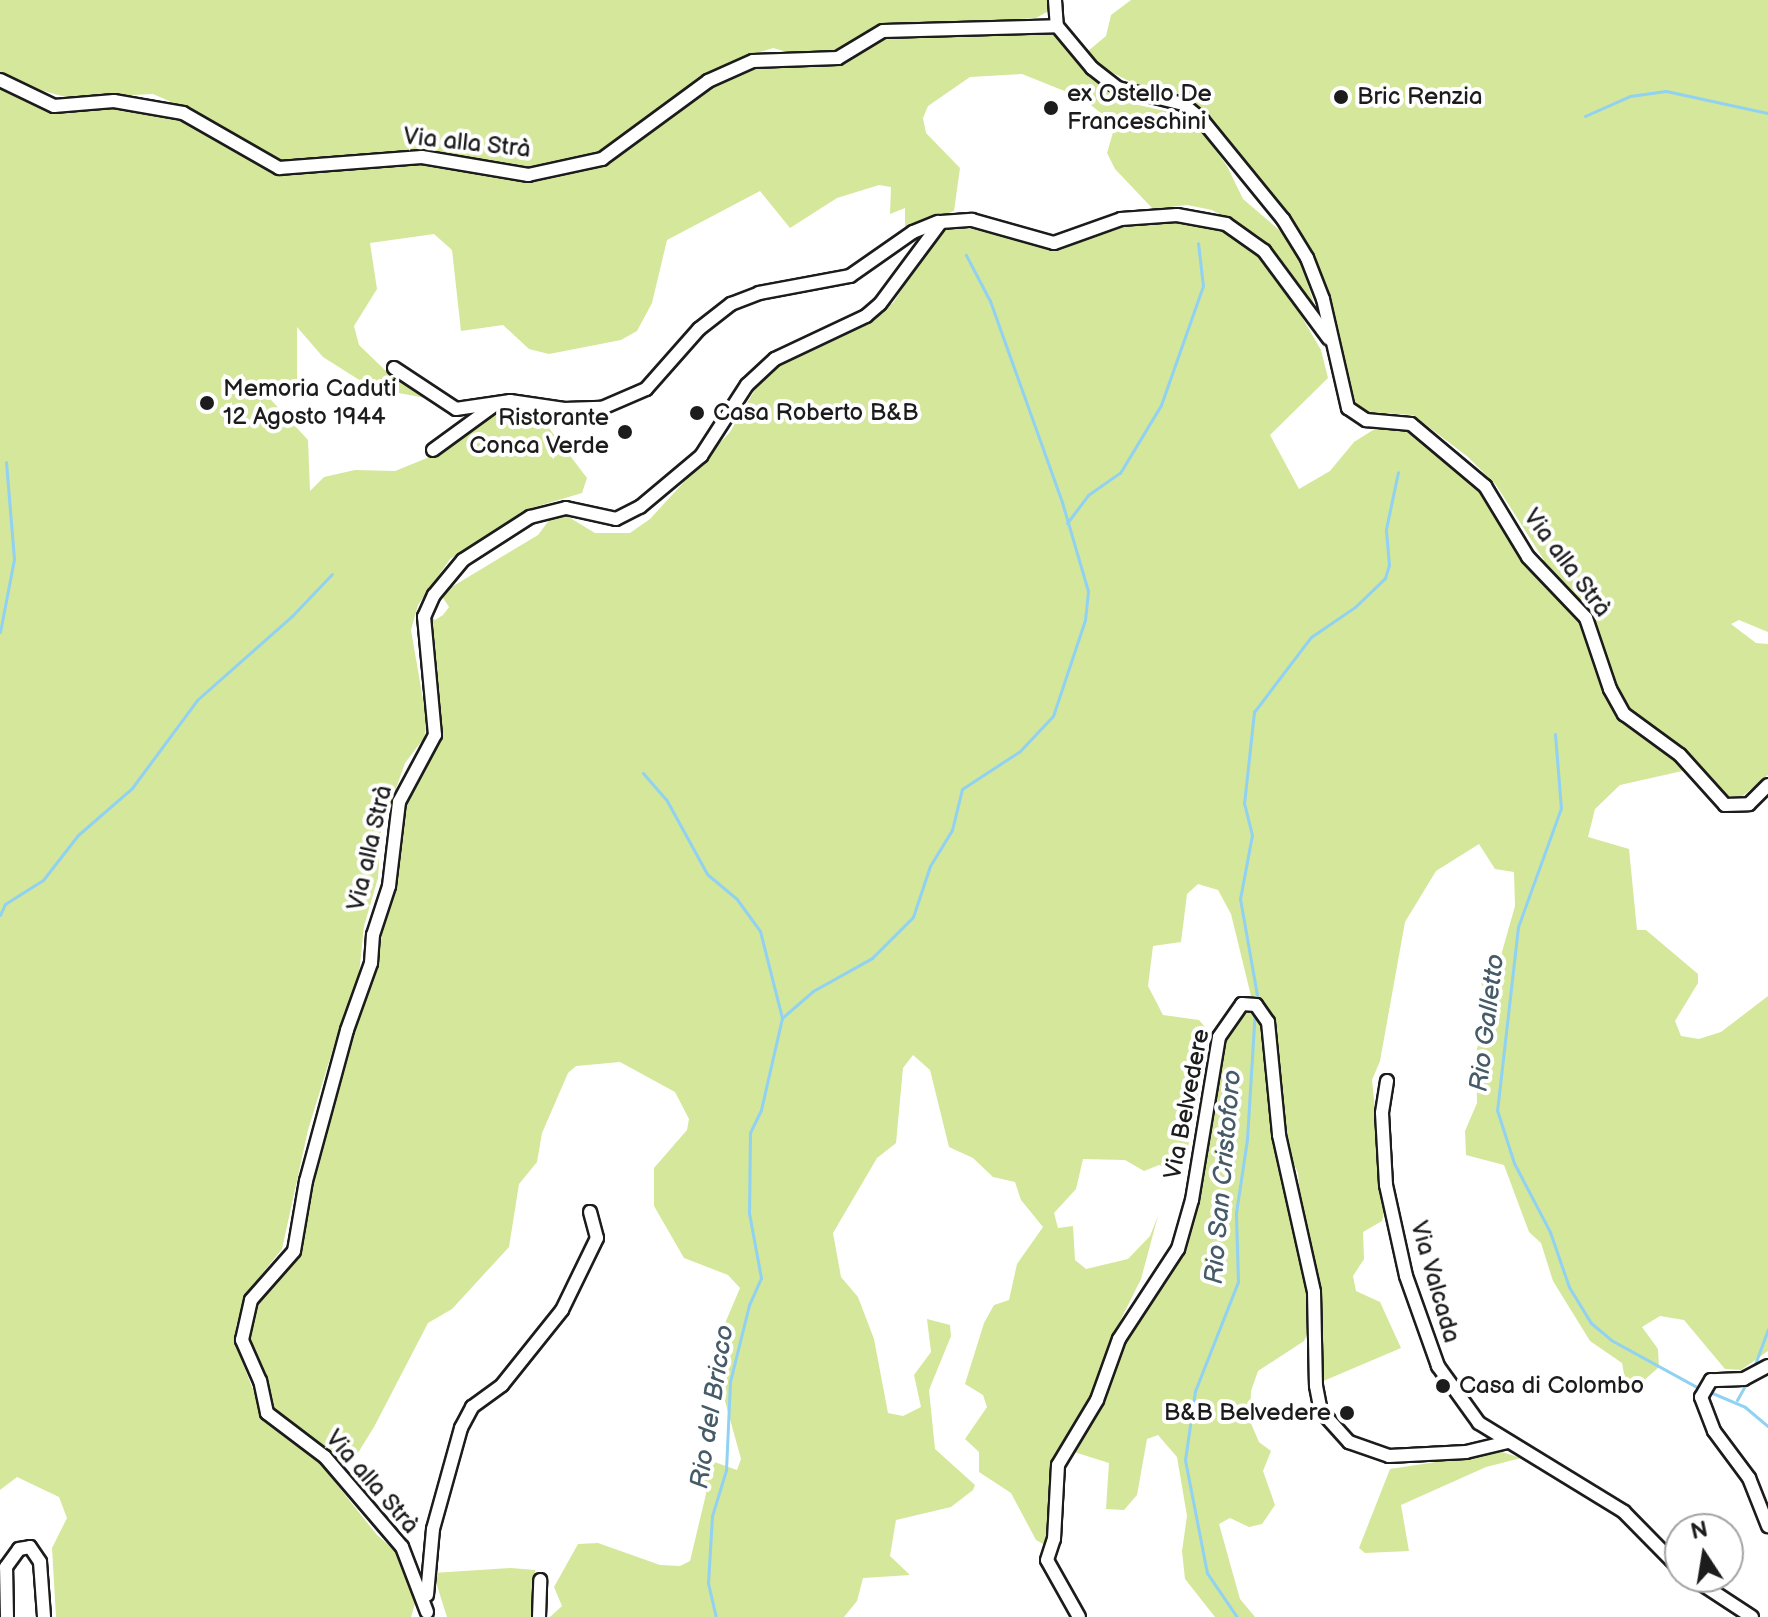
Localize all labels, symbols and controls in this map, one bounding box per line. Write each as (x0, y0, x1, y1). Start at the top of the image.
place label: ex Ostello De Franceschini (1067, 80, 1212, 136)
place label: Bric Renzia (1357, 83, 1482, 111)
marker: Bric Renzia (1332, 88, 1350, 106)
marker: ex Ostello De Franceschini (1042, 99, 1060, 117)
street label: Via alla Strà (402, 122, 532, 164)
place label: Memoria Caduti 12 Agosto 1944 (223, 375, 397, 431)
marker: Memoria Caduti 12 Agosto 1944 (198, 394, 216, 412)
place label: Casa Roberto B&B (713, 399, 919, 427)
place label: Ristorante Conca Verde (469, 404, 609, 460)
marker: Casa Roberto B&B (688, 404, 706, 422)
marker: Ristorante Conca Verde (616, 423, 634, 441)
street label: Via alla Strà (1517, 503, 1617, 623)
street label: Via alla Strà (342, 782, 398, 914)
water label: Rio Galletto (1464, 952, 1512, 1094)
street label: Via Belvedere (1158, 1026, 1216, 1182)
water label: Rio San Cristoforo (1199, 1068, 1249, 1286)
street label: Via Valcada (1404, 1218, 1466, 1346)
water label: Rio del Bricco (685, 1323, 741, 1491)
place label: Casa di Colombo (1459, 1372, 1644, 1400)
marker: Casa di Colombo (1434, 1377, 1452, 1395)
place label: B&B Belvedere (1164, 1399, 1331, 1427)
marker: B&B Belvedere (1338, 1404, 1356, 1422)
street label: Via alla Strà (319, 1424, 425, 1540)
north arrow (1664, 1513, 1744, 1593)
text: N (1688, 1516, 1710, 1546)

